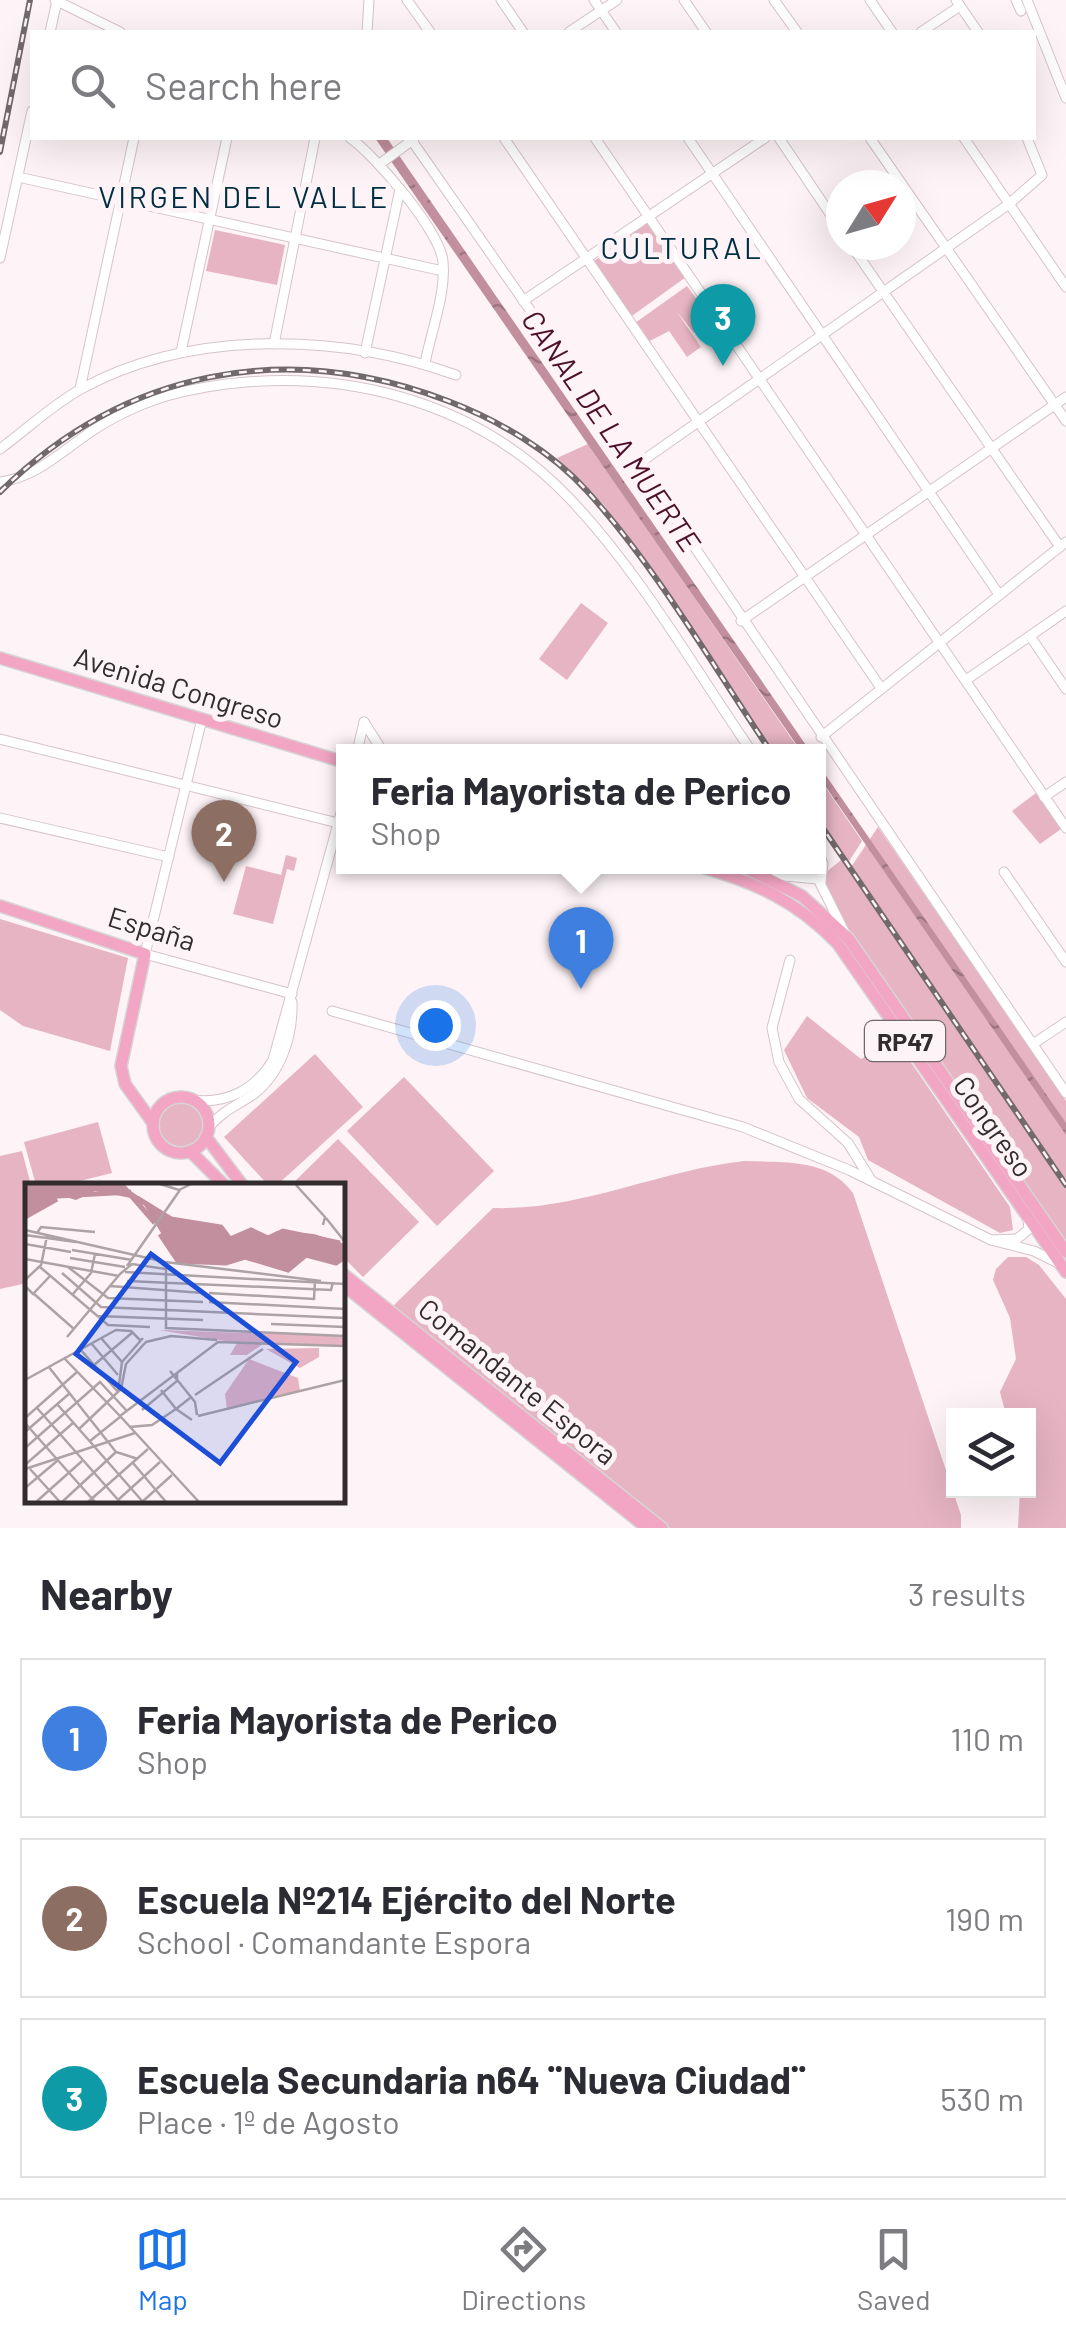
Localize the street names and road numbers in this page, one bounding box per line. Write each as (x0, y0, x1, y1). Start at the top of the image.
street label: Avenida Congreso (70, 639, 288, 735)
street label: España (104, 899, 200, 957)
road number: RP47 (865, 1021, 945, 1061)
street label: Congreso (947, 1069, 1041, 1183)
street label: Comandante Espora (412, 1291, 624, 1471)

